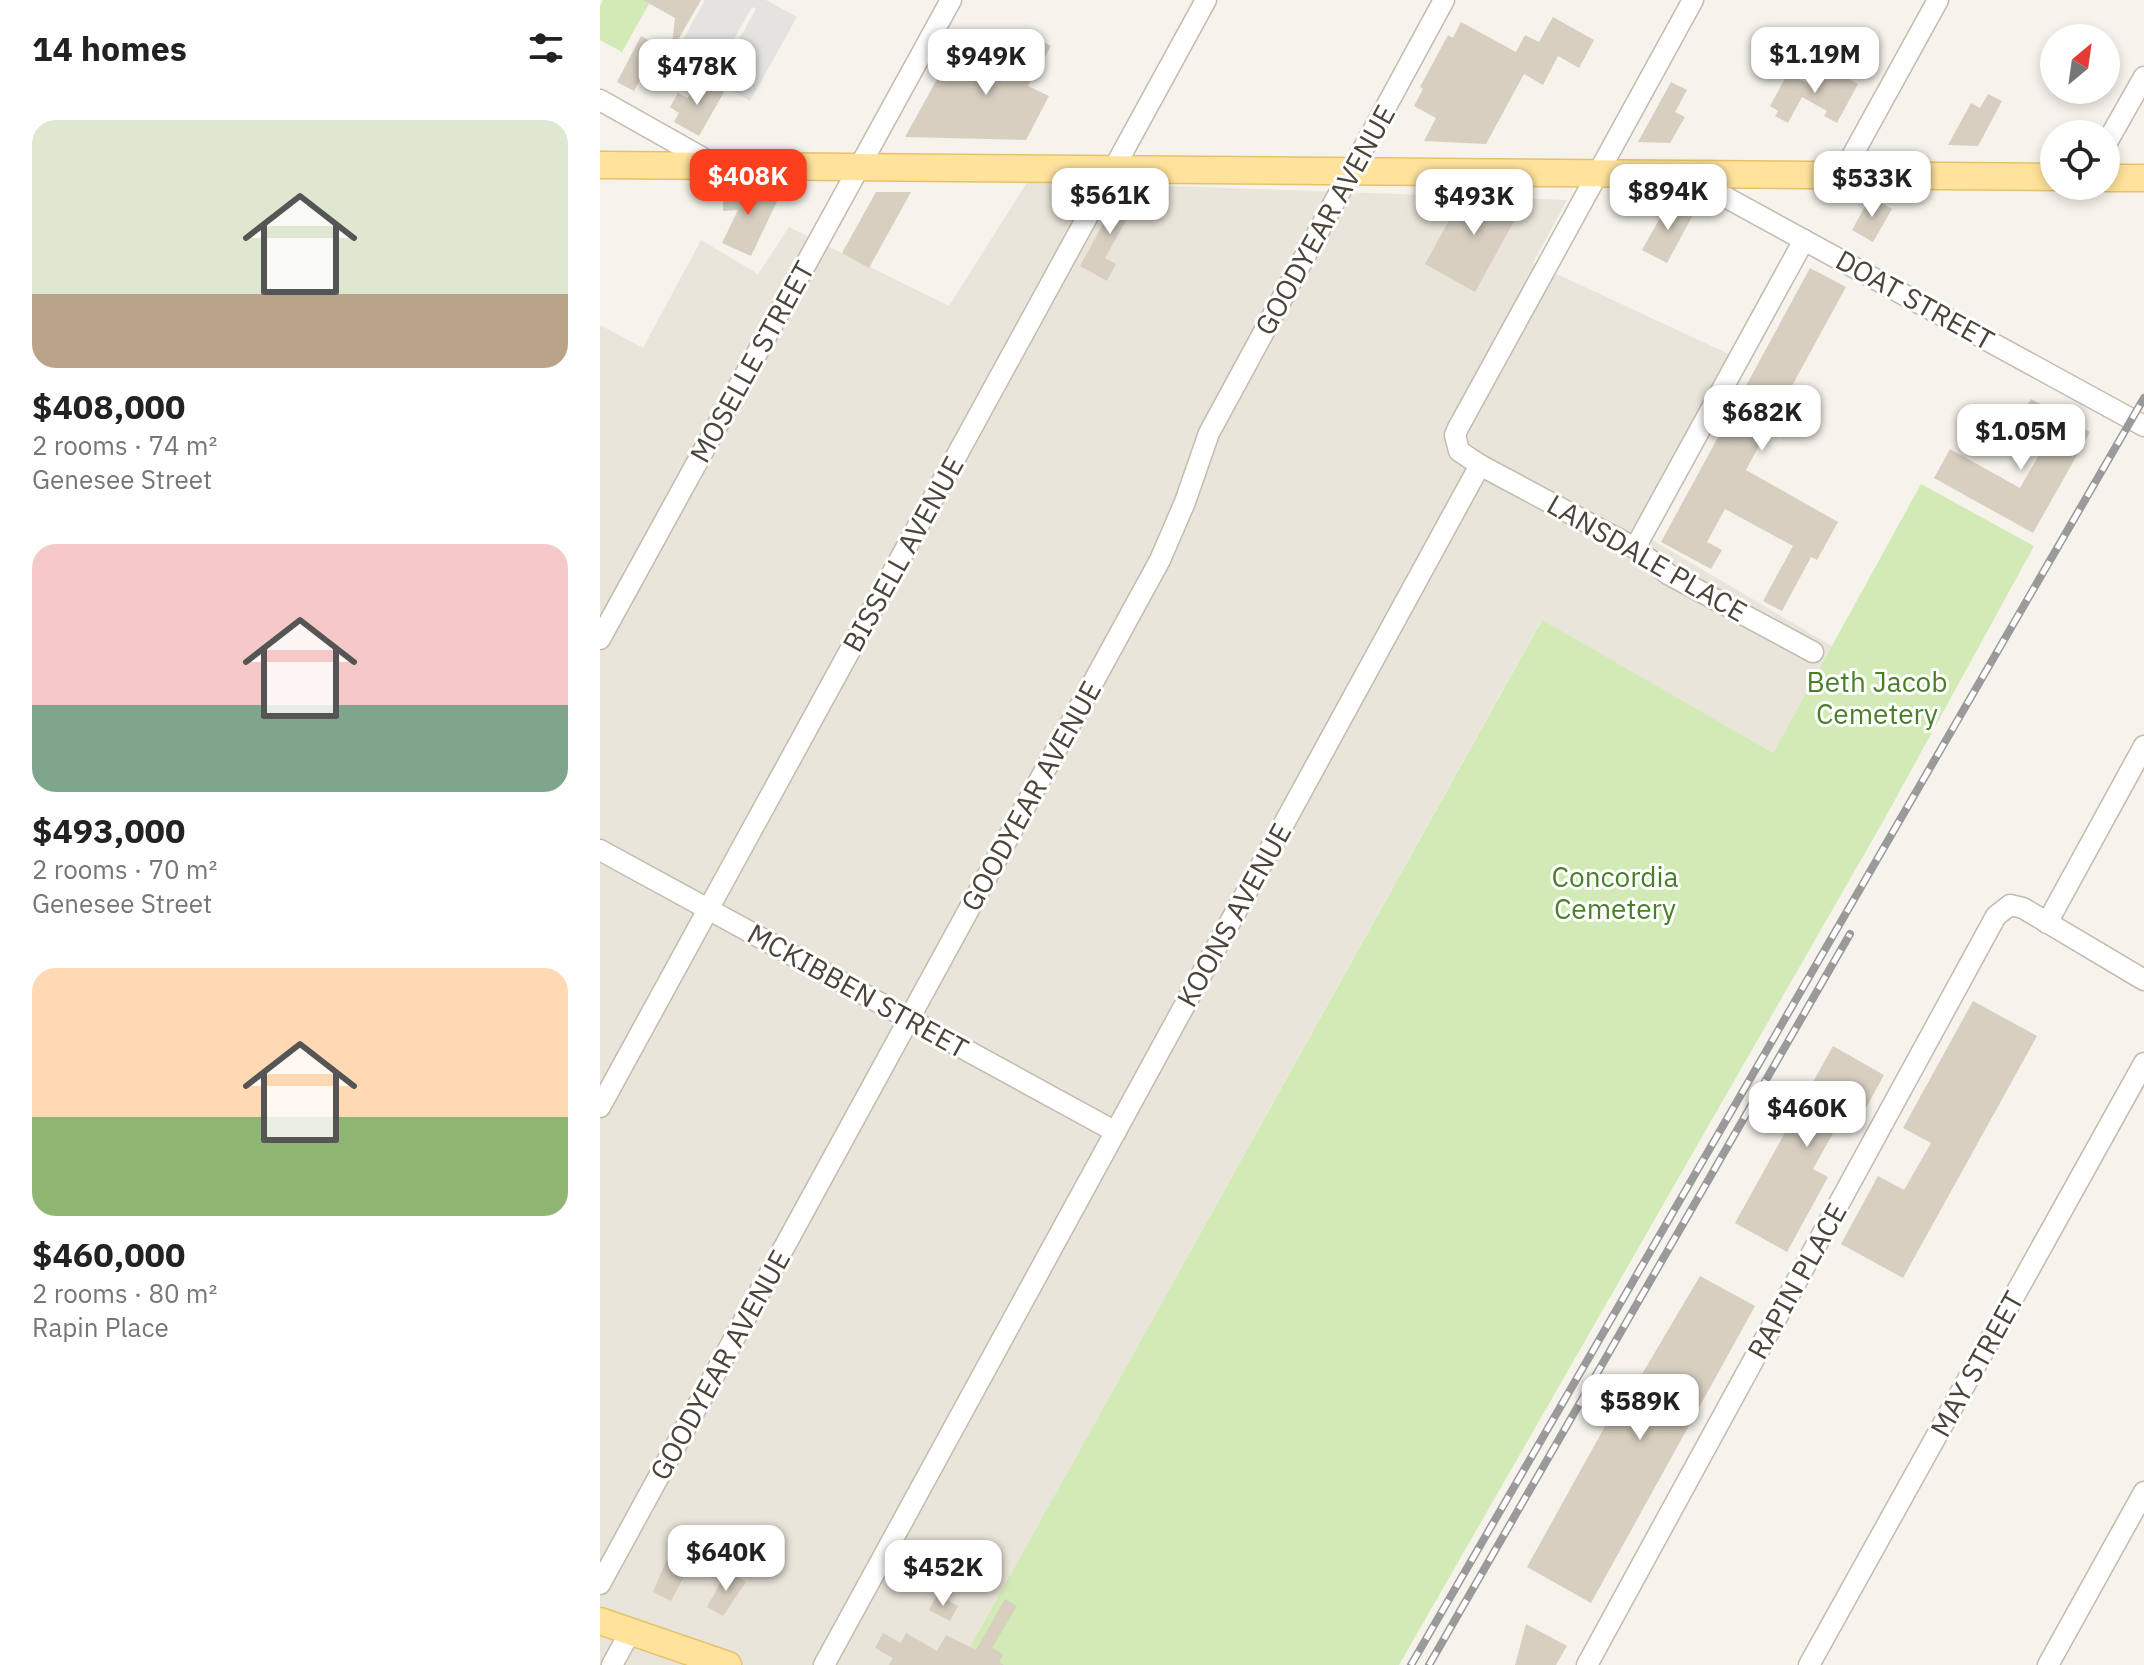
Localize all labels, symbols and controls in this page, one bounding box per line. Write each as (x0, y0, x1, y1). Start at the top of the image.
north arrow (2040, 24, 2120, 104)
map controls (2040, 24, 2120, 200)
text: 14 homes (32, 26, 187, 70)
icon: filters (524, 26, 568, 70)
pin: $1.19M (1750, 27, 1880, 95)
pin: $949K (930, 29, 1042, 97)
text: $1.19M (1769, 36, 1861, 70)
text: $949K (946, 38, 1026, 72)
pin: $478K (641, 39, 753, 107)
text: $478K (657, 48, 737, 82)
street label: GOODYEAR AVENUE (1246, 98, 1403, 341)
button: locate (2040, 120, 2120, 200)
pin: $408K (692, 149, 804, 217)
pin: $533K (1816, 151, 1928, 219)
text: $408K (708, 158, 788, 192)
text: $533K (1832, 160, 1912, 194)
pin: $894K (1612, 164, 1724, 232)
pin: $561K (1054, 168, 1166, 236)
pin: $493K (1418, 169, 1530, 237)
icon: home (228, 172, 372, 316)
text: $894K (1628, 173, 1708, 207)
text: $561K (1070, 177, 1150, 211)
text: $493K (1434, 178, 1514, 212)
street label: DOAT STREET (1830, 241, 2001, 358)
street label: MOSELLE STREET (681, 255, 822, 469)
text: $408,000 (32, 384, 185, 428)
pin: $682K (1706, 385, 1818, 453)
text: $682K (1722, 394, 1802, 428)
pin: $1.05M (1956, 404, 2086, 472)
text: $1.05M (1975, 413, 2067, 447)
text: 2 rooms · 74 m² (32, 428, 217, 462)
street label: BISSELL AVENUE (834, 449, 972, 658)
text: Genesee Street (32, 462, 212, 496)
street label: LANSDALE PLACE (1541, 485, 1754, 630)
icon: home (228, 596, 372, 740)
park label: Beth Jacob Cemetery (1806, 663, 1948, 732)
street label: GOODYEAR AVENUE (952, 674, 1109, 917)
text: $493,000 (32, 808, 185, 852)
street label: KOONS AVENUE (1168, 816, 1299, 1013)
text: 2 rooms · 70 m² (32, 852, 217, 886)
park label: Concordia Cemetery (1552, 858, 1678, 927)
text: Genesee Street (32, 886, 212, 920)
street label: MCKIBBEN STREET (741, 915, 975, 1067)
icon: home (228, 1020, 372, 1164)
pin: $460K (1751, 1081, 1863, 1149)
text: $460K (1767, 1090, 1847, 1124)
street label: RAPIN PLACE (1738, 1196, 1855, 1365)
text: $460,000 (32, 1232, 185, 1276)
street label: GOODYEAR AVENUE (641, 1243, 798, 1486)
text: 2 rooms · 80 m² (32, 1276, 217, 1310)
street label: MAY STREET (1921, 1284, 2032, 1443)
text: Rapin Place (32, 1310, 169, 1344)
pin: $589K (1584, 1374, 1696, 1442)
text: $589K (1600, 1383, 1680, 1417)
pin: $640K (670, 1525, 782, 1593)
text: $640K (686, 1534, 766, 1568)
pin: $452K (887, 1540, 999, 1608)
text: $452K (903, 1549, 983, 1583)

